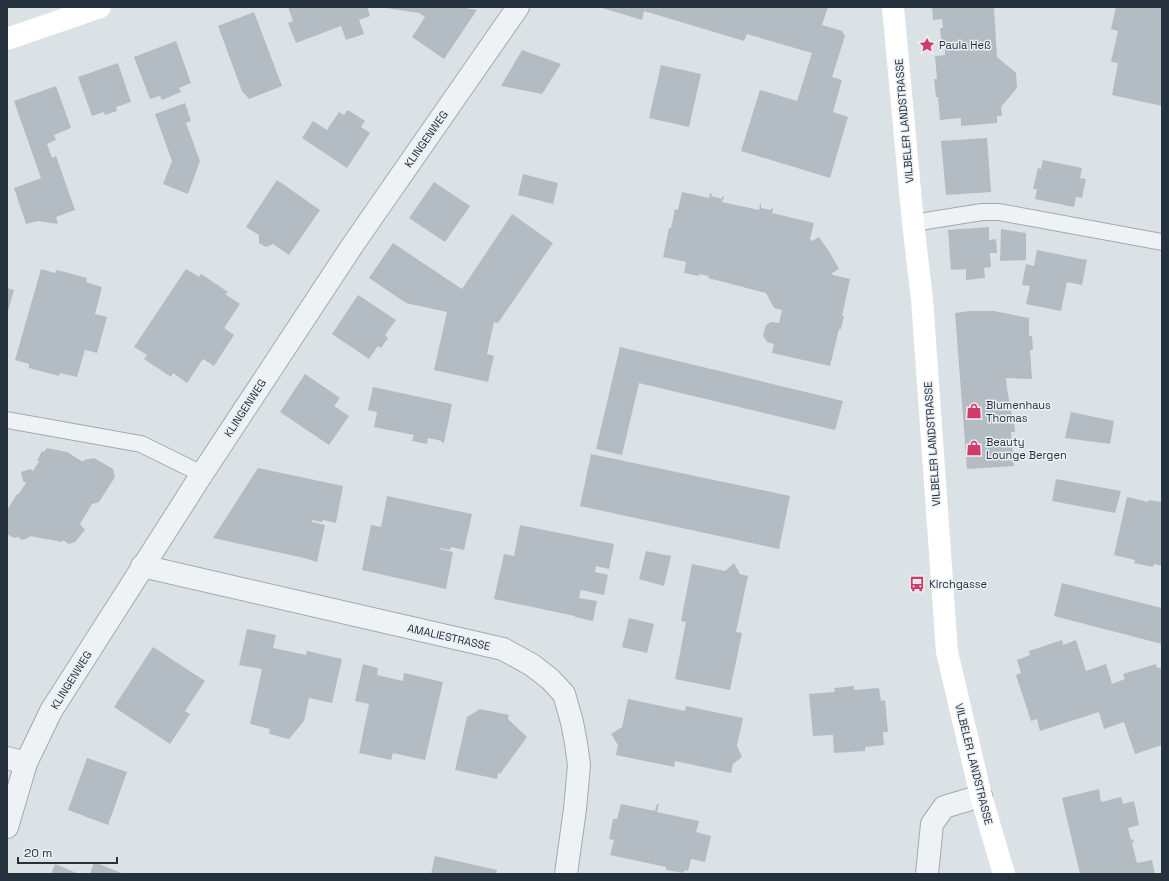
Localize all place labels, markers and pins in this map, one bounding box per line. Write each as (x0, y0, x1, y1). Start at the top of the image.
place icon: Paula Heß (918, 36, 936, 54)
place label: Paula Heß (939, 38, 991, 52)
place label: Blumenhaus Thomas (986, 398, 1051, 425)
shop icon: Blumenhaus Thomas (965, 402, 983, 420)
place label: Beauty Lounge Bergen (986, 435, 1067, 462)
shop icon: Beauty Lounge Bergen (965, 439, 983, 457)
bus stop icon: Kirchgasse (908, 575, 926, 593)
place label: Kirchgasse (929, 577, 987, 591)

